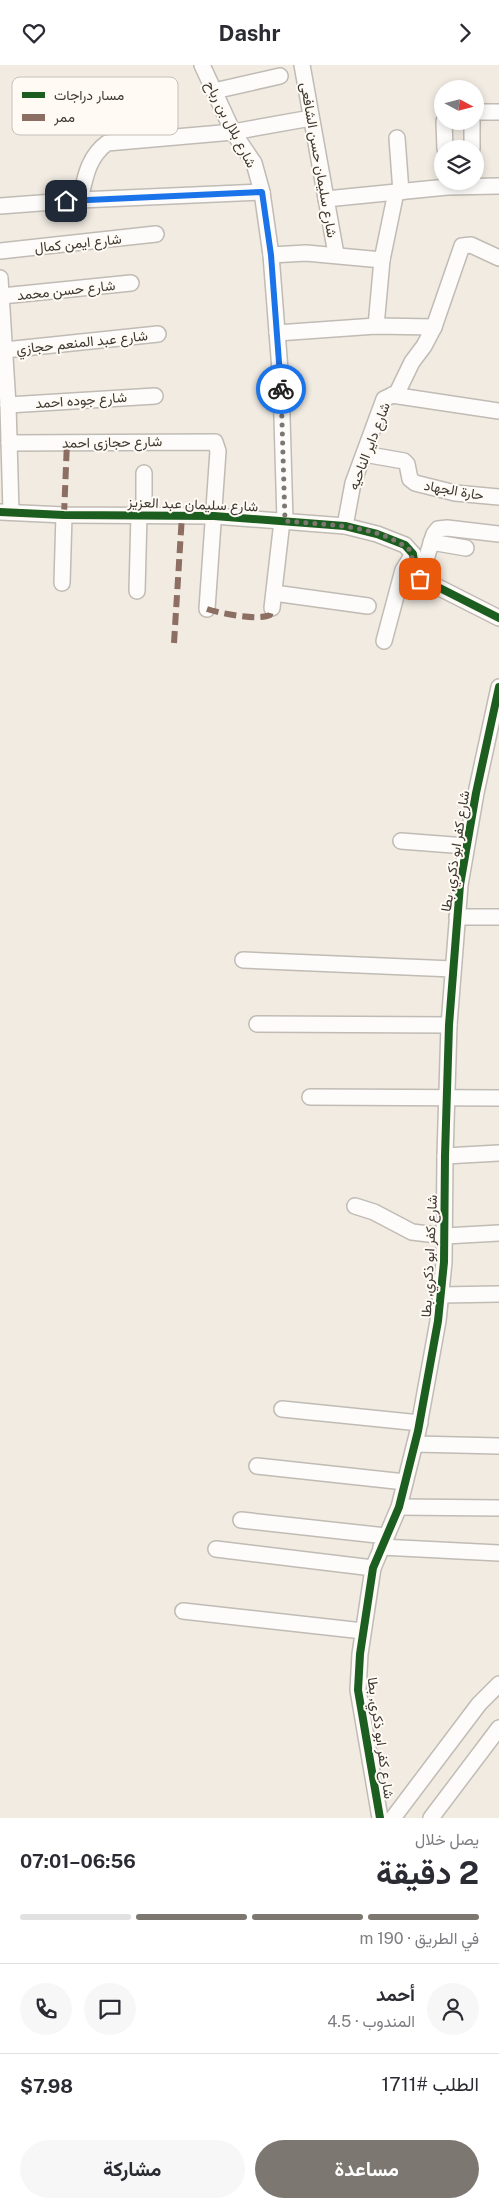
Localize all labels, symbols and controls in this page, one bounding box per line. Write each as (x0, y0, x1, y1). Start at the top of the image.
icon: heart (20, 19, 48, 47)
icon: forward (451, 19, 479, 47)
text: Dashr (219, 20, 280, 46)
legend (12, 77, 178, 135)
street label: شارع بلال بن رباح (199, 78, 260, 172)
north arrow (434, 80, 484, 130)
map controls (434, 80, 484, 190)
street label: شارع سليمان حسن الشافعى (294, 81, 341, 240)
text: مسار دراجات (54, 87, 124, 104)
text: ممر (53, 109, 75, 126)
button: layers (434, 140, 484, 190)
pin (45, 180, 87, 222)
icon: home (52, 187, 80, 215)
street label: شارع ايمن كمال (34, 230, 123, 259)
street label: شارع حسن محمد (16, 277, 116, 306)
street label: شارع عبد المنعم حجازي (15, 327, 149, 361)
courier (256, 364, 306, 414)
icon: bike (267, 375, 295, 403)
street label: شارع جوده احمد (35, 389, 128, 414)
street label: شارع داير الناحيه (345, 400, 396, 493)
street label: شارع حجازى احمد (62, 433, 162, 454)
street label: حارة الجهاد (422, 477, 485, 504)
street label: شارع سليمان عبد العزيز (126, 494, 259, 517)
pin (399, 558, 441, 600)
icon: bag (406, 565, 434, 593)
street label: شارع كفر ابو ذكري, بطا (438, 789, 476, 913)
street label: شارع كفر ابو ذكري, بطا (418, 1194, 444, 1318)
street label: شارع كفر ابو ذكري, بطا (361, 1676, 397, 1800)
text: يصل خلال (415, 1830, 479, 1849)
text: 06:56–07:01 (20, 1850, 136, 1872)
text: 2 دقيقة (376, 1854, 479, 1891)
text: في الطريق · 190 m (360, 1929, 479, 1948)
button: phone (20, 1983, 72, 2035)
button: chat (84, 1983, 136, 2035)
text: أحمد (376, 1983, 415, 2005)
button: person (427, 1983, 479, 2035)
text: المندوب · 4.5 (327, 2012, 415, 2031)
text: الطلب #1711 (382, 2073, 479, 2095)
text: $7.98 (20, 2075, 73, 2097)
button: مشاركة (20, 2140, 245, 2198)
button: مساعدة (255, 2140, 479, 2198)

